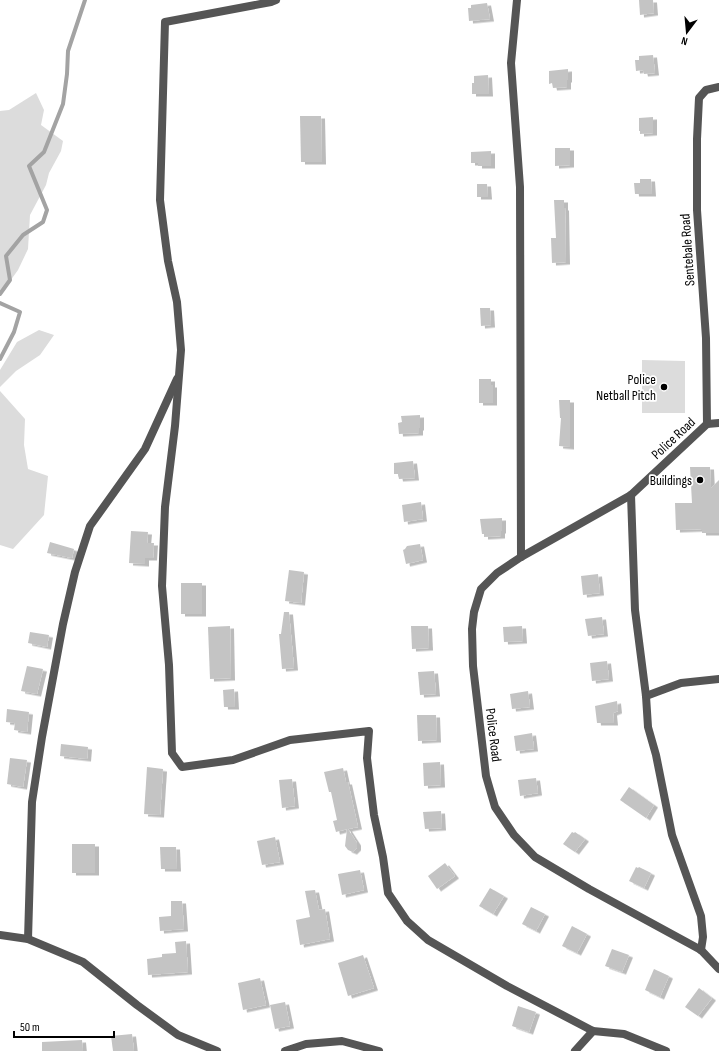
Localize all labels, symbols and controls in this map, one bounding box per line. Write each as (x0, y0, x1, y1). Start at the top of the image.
north arrow (667, 12, 707, 52)
text: N (680, 34, 689, 48)
street label: Sentebale Road (676, 213, 699, 287)
place label: Police Netball Pitch (596, 371, 656, 404)
marker: Police Netball Pitch (659, 382, 669, 392)
street label: Police Road (648, 414, 699, 463)
place label: Buildings (650, 472, 692, 489)
marker: Buildings (695, 475, 705, 485)
street label: Police Road (482, 707, 505, 763)
scale bar (14, 1013, 114, 1039)
text: 50 m (20, 1020, 40, 1035)

